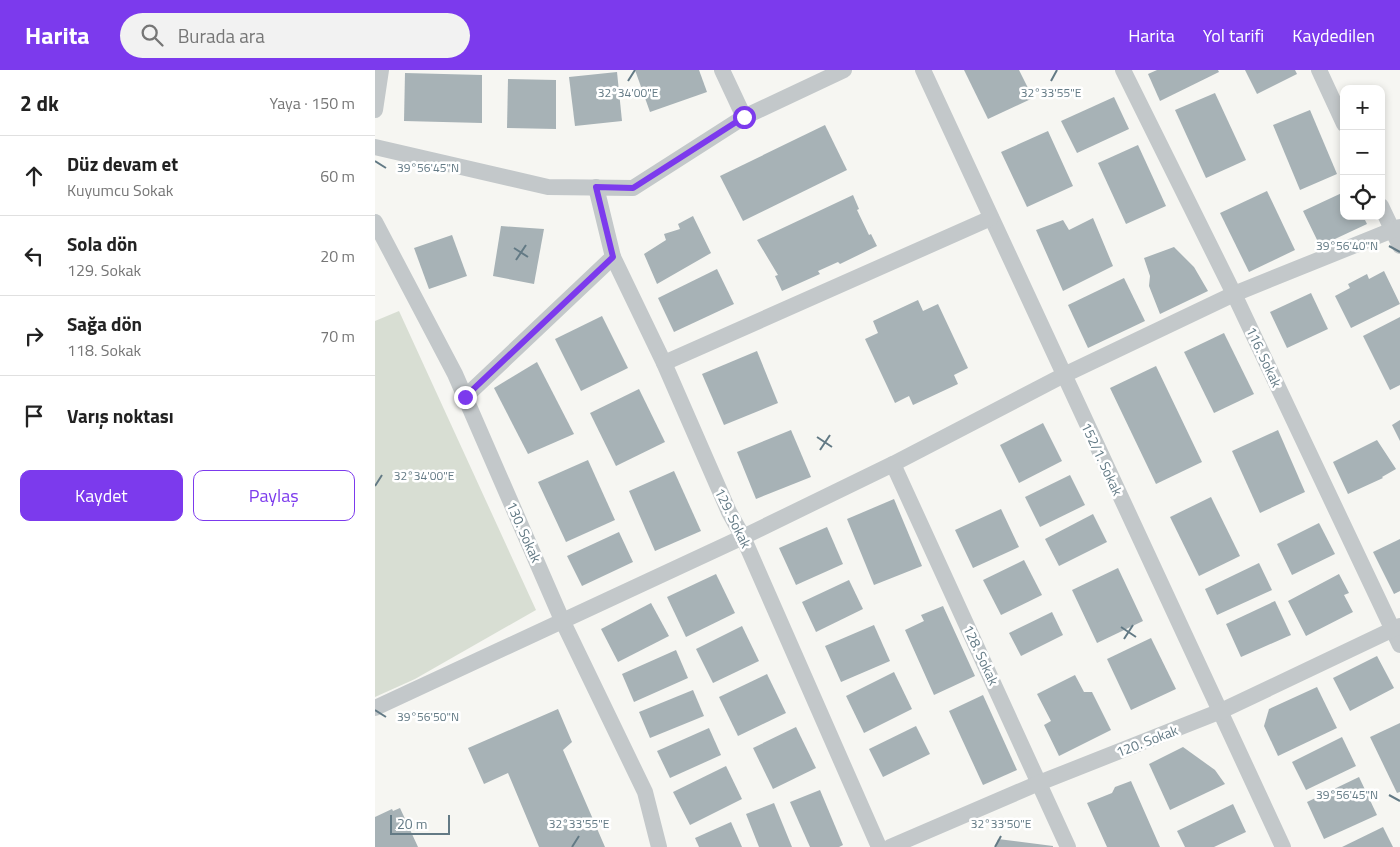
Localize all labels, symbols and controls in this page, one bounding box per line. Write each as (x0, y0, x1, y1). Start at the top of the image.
search box (120, 13, 470, 58)
text: Harita (25, 17, 90, 53)
icon: search (138, 21, 166, 49)
text: Burada ara (178, 21, 265, 50)
text: Harita (1128, 22, 1175, 49)
text: Yol tarifi (1203, 22, 1264, 49)
text: Kaydedilen (1292, 22, 1375, 49)
text: 32°34'00"E (598, 83, 659, 102)
text: 32°33'55"E (1021, 83, 1082, 102)
map controls (1340, 85, 1385, 220)
button: + (1340, 85, 1385, 130)
text: 2 dk (20, 87, 59, 119)
text: Yaya · 150 m (270, 91, 355, 115)
route start (733, 106, 756, 129)
button: − (1340, 130, 1385, 175)
text: Düz devam et (67, 149, 178, 178)
text: 39°56'45"N (397, 158, 459, 177)
icon: ahead (20, 162, 48, 190)
text: 60 m (320, 164, 355, 188)
button: locate (1340, 175, 1385, 220)
text: Kuyumcu Sokak (67, 178, 173, 202)
text: Sola dön (67, 229, 138, 258)
text: 39°56'40"N (1316, 236, 1378, 255)
icon: left (20, 242, 48, 270)
text: 20 m (320, 244, 355, 268)
text: 129. Sokak (67, 258, 141, 282)
text: Sağa dön (67, 309, 142, 338)
icon: right (20, 322, 48, 350)
street label: 116. Sokak (1241, 323, 1288, 391)
text: 70 m (320, 324, 355, 348)
text: 118. Sokak (67, 338, 141, 362)
route end (454, 386, 477, 409)
text: Varış noktası (67, 401, 174, 430)
icon: arrive (20, 402, 48, 430)
street label: 152/1. Sokak (1076, 419, 1129, 499)
text: 32°34'00"E (394, 466, 455, 485)
button: Kaydet (20, 470, 183, 521)
button: Paylaş (193, 470, 355, 521)
street label: 129. Sokak (710, 484, 757, 552)
street label: 130. Sokak (502, 498, 547, 566)
street label: 128. Sokak (958, 621, 1005, 689)
text: 39°56'50"N (397, 707, 459, 726)
street label: 120. Sokak (1113, 719, 1181, 762)
text: 39°56'45"N (1316, 785, 1378, 804)
scale bar (390, 812, 450, 835)
text: 20 m (397, 813, 427, 834)
text: 32°33'55"E (549, 814, 610, 833)
text: 32°33'50"E (971, 814, 1032, 833)

